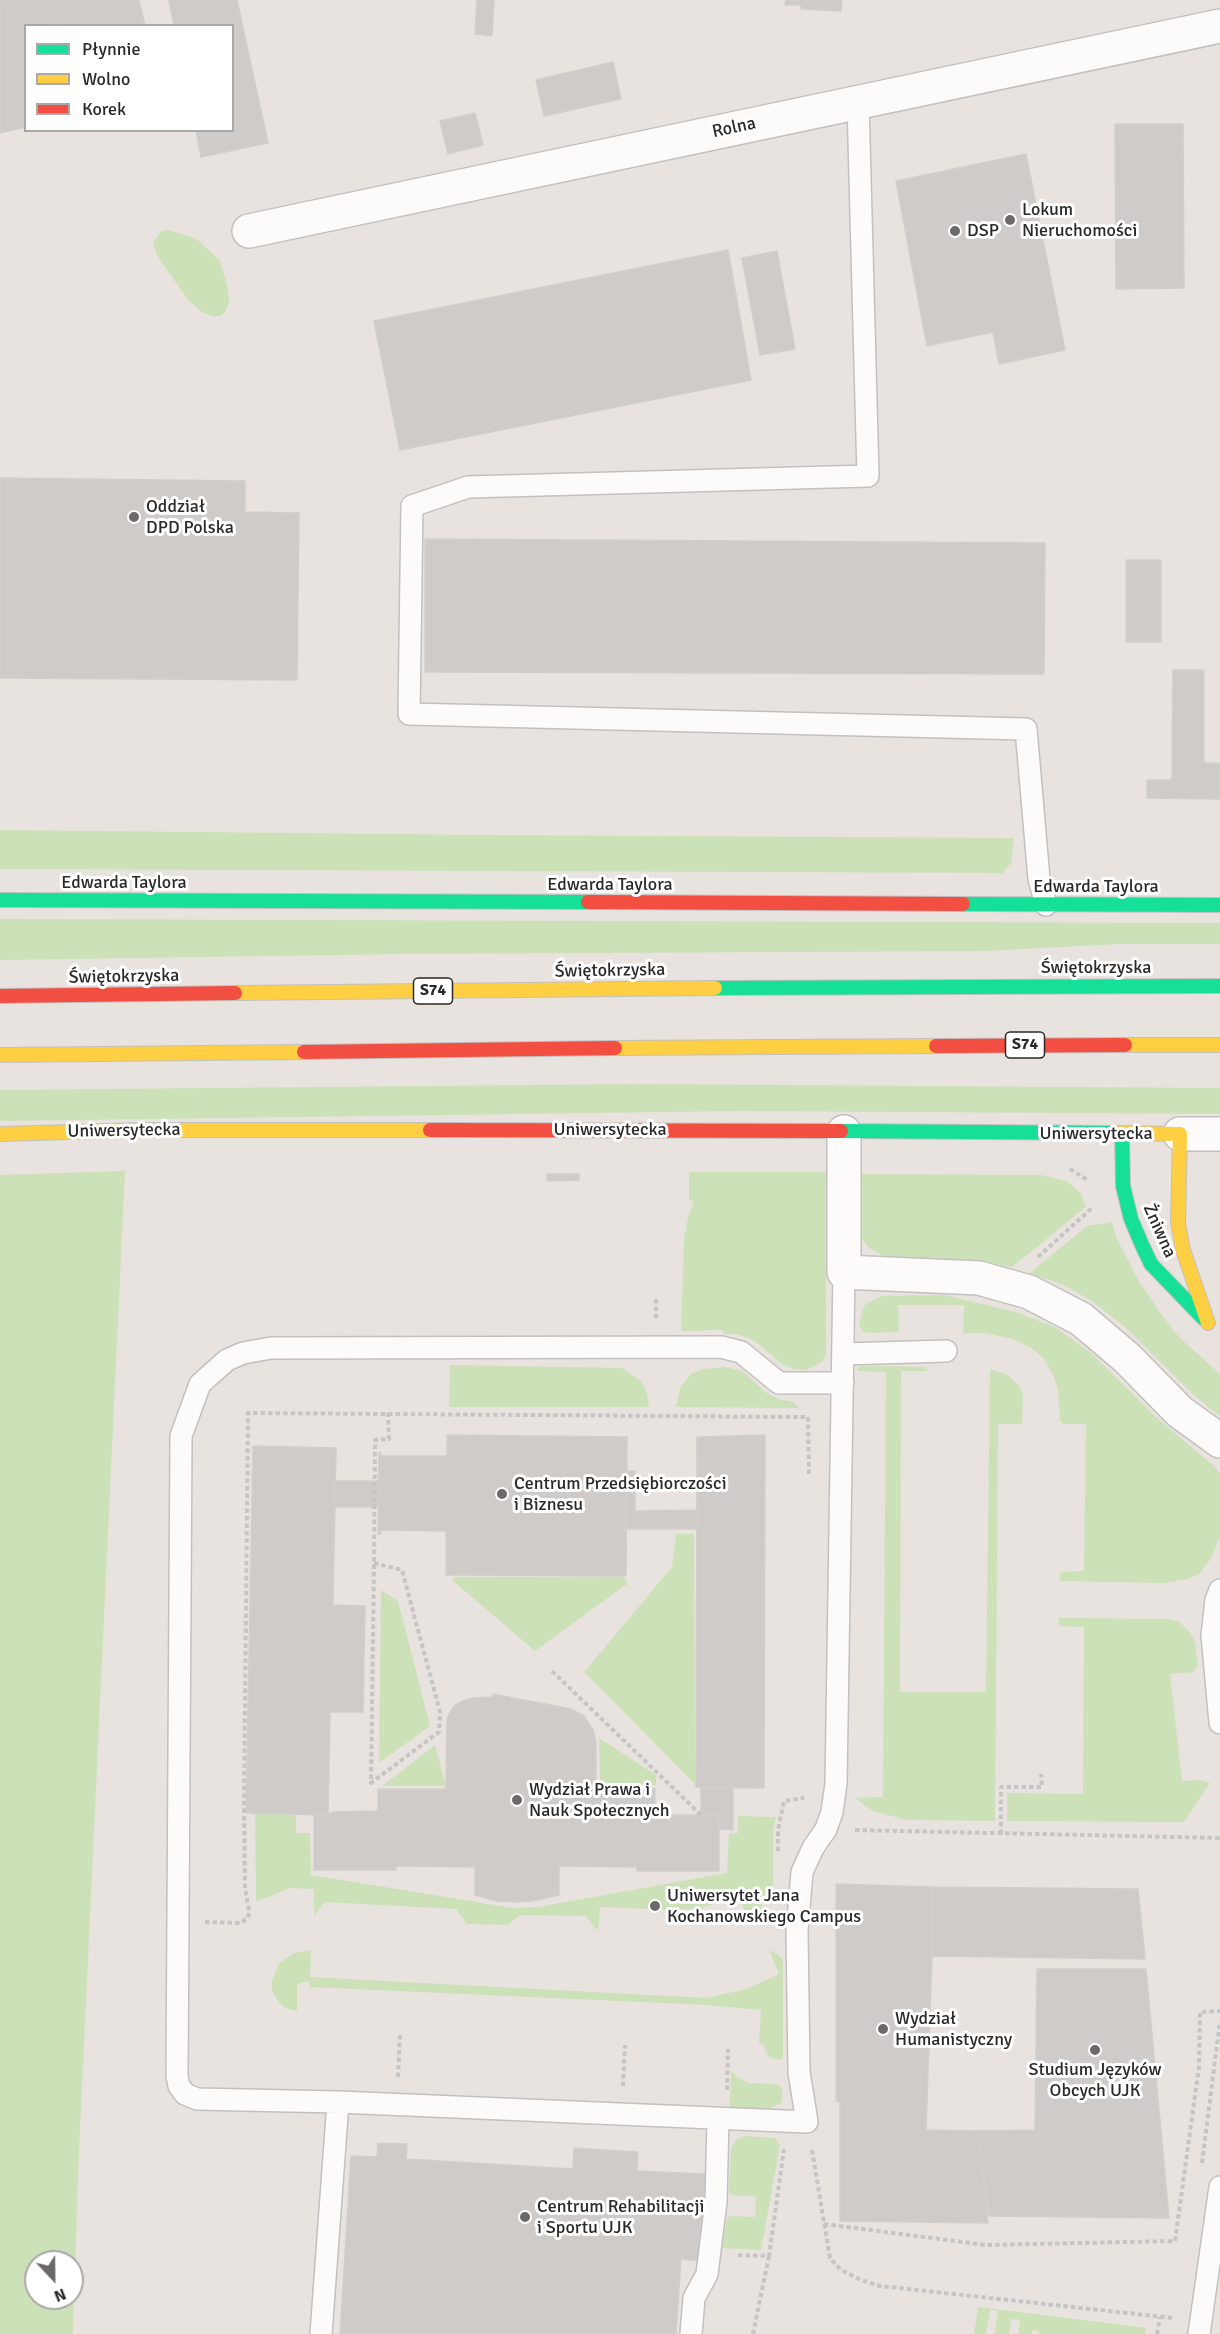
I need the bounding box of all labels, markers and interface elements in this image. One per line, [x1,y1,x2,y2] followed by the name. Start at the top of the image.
[24,24,234,132] legend
[82,38,140,60] text: Płynnie
[82,68,130,90] text: Wolno
[82,98,126,120] text: Korek
[710,113,758,143] street label: Rolna
[1022,199,1137,242] place label: Lokum Nieruchomości
[1003,213,1017,227] marker: Lokum Nieruchomości
[967,220,999,242] place label: DSP
[948,224,962,238] marker: DSP
[146,496,234,538] place label: Oddział DPD Polska
[127,510,141,524] marker: Oddział DPD Polska
[61,872,187,894] street label: Edwarda Taylora
[547,874,673,896] street label: Edwarda Taylora
[1033,876,1159,898] street label: Edwarda Taylora
[1041,957,1151,979] street label: Świętokrzyska
[555,959,665,983] street label: Świętokrzyska
[69,965,179,989] street label: Świętokrzyska
[414,978,452,1004] road number: S74
[1006,1032,1044,1058] road number: S74
[67,1119,181,1143] street label: Uniwersytecka
[553,1119,667,1141] street label: Uniwersytecka
[1039,1123,1153,1145] street label: Uniwersytecka
[1138,1201,1180,1261] street label: Żniwna
[514,1473,727,1516] place label: Centrum Przedsiębiorczości i Biznesu
[495,1487,509,1501] marker: Centrum Przedsiębiorczości i Biznesu
[529,1779,670,1822] place label: Wydział Prawa i Nauk Społecznych
[510,1793,524,1807] marker: Wydział Prawa i Nauk Społecznych
[667,1885,861,1928] place label: Uniwersytet Jana Kochanowskiego Campus
[648,1899,662,1913] marker: Uniwersytet Jana Kochanowskiego Campus
[895,2008,1012,2050] place label: Wydział Humanistyczny
[876,2022,890,2036] marker: Wydział Humanistyczny
[1088,2043,1102,2057] marker: Studium Języków Obcych UJK
[1028,2059,1162,2102] place label: Studium Języków Obcych UJK
[537,2196,704,2238] place label: Centrum Rehabilitacji i Sportu UJK
[518,2210,532,2224] marker: Centrum Rehabilitacji i Sportu UJK
[24,2250,84,2310] north arrow
[51,2283,69,2306] text: N

